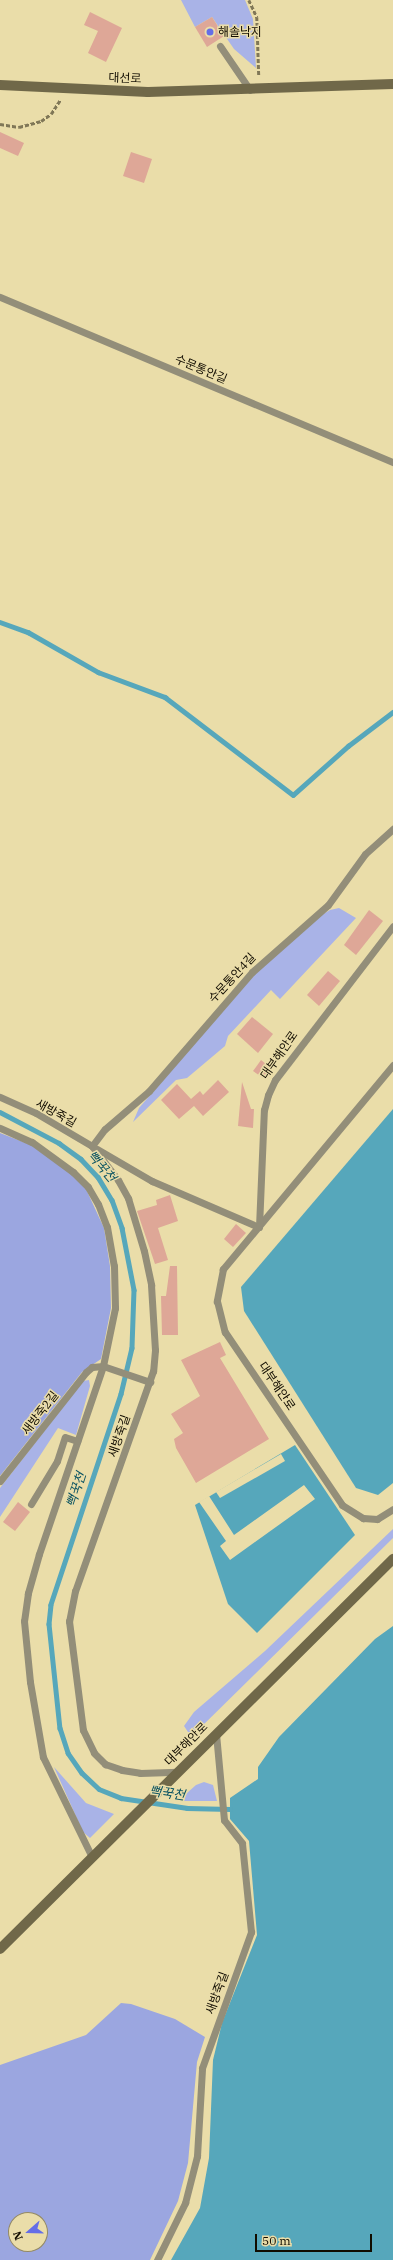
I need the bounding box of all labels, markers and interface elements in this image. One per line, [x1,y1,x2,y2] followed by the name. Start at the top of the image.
[218,25,262,39] place label: 해솔낙지
[205,27,215,37] marker: 해솔낙지
[108,70,142,86] street label: 대선로
[173,352,229,386] street label: 수문통안길
[205,950,259,1006] street label: 수문통안4길
[257,1028,301,1082] street label: 대부해안로
[33,1096,79,1130] street label: 새방죽길
[83,1148,119,1186] water label: 뻑꾹천
[256,1359,298,1413] street label: 대부해안로
[19,1388,61,1438] street label: 새방죽2길
[105,1413,133,1459] street label: 새방죽길
[64,1471,90,1509] water label: 뻑꾹천
[161,1719,211,1769] street label: 대부해안로
[148,1784,186,1804] water label: 뻑꾹천
[203,1970,231,2016] street label: 새방죽길
[8,2212,48,2252] north arrow
[257,2226,374,2252] scale bar
[10,2229,26,2242] text: N
[262,2233,291,2248] text: 50 m

